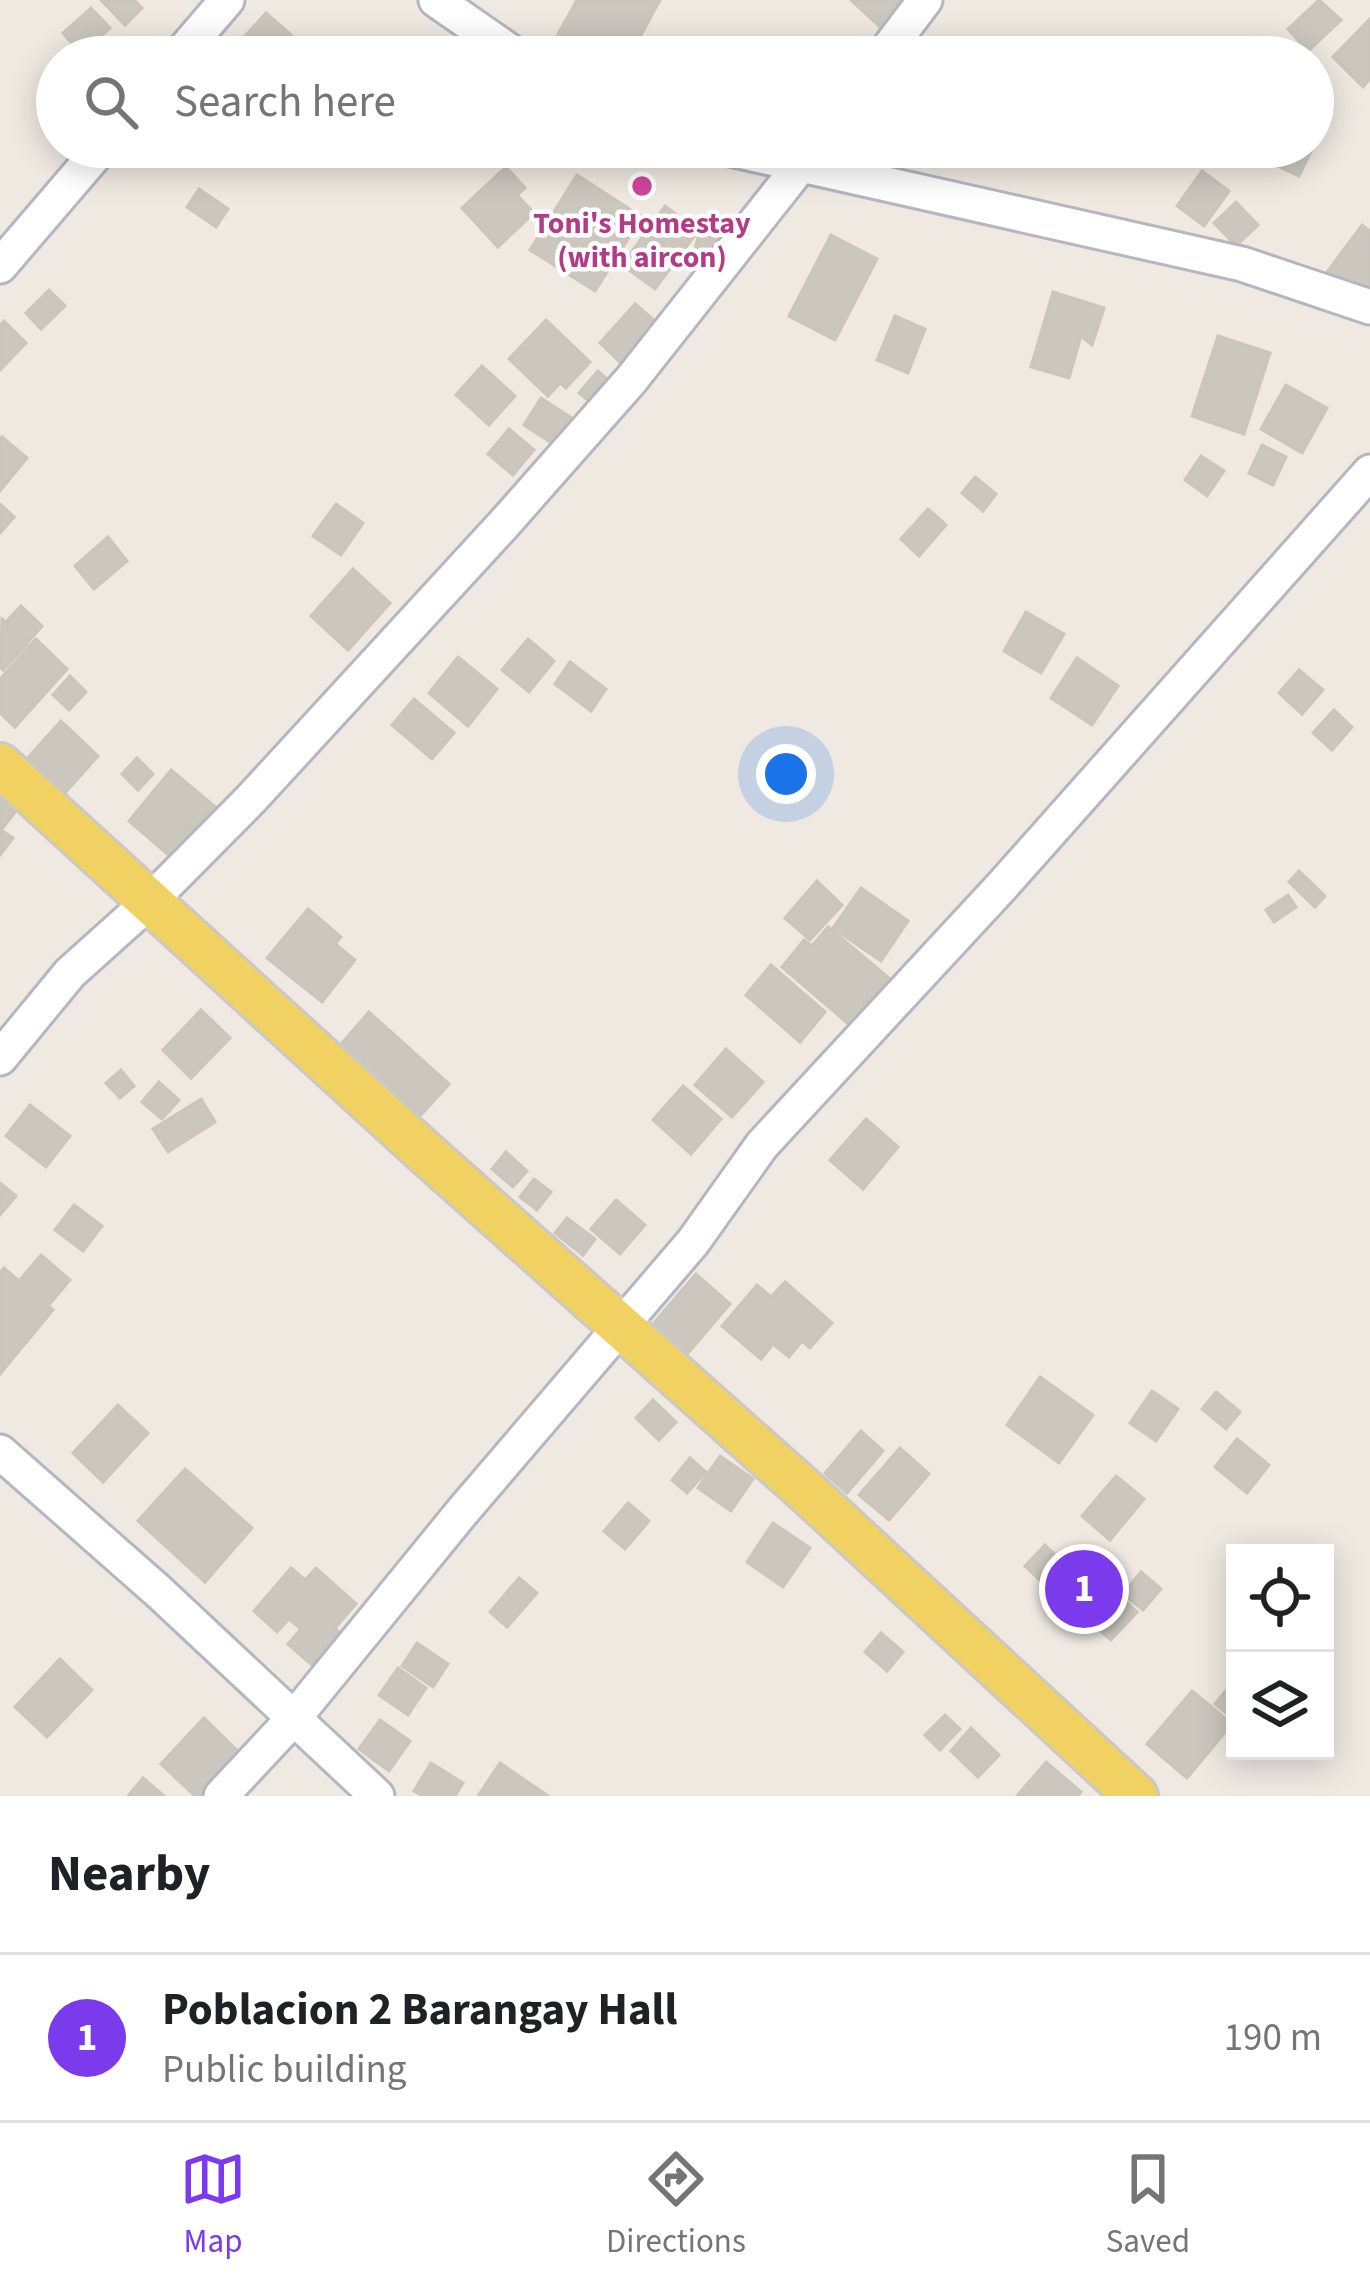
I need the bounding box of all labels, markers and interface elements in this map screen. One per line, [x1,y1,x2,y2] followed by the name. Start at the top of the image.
[36,36,1334,168] search box
[78,69,144,135] icon: search
[174,70,396,134] text: Search here
[629,173,655,199] marker: Toni's Homestay (with aircon)
[533,202,751,279] place label: Toni's Homestay (with aircon)
[756,744,816,804] your location
[1045,1544,1123,1634] pin: 1
[1226,1544,1334,1760] map controls
[1226,1544,1334,1652] button: locate
[1226,1652,1334,1760] button: layers
[48,1838,210,1910] text: Nearby
[162,1978,677,2042] text: Poblacion 2 Barangay Hall
[77,2010,97,2066] text: 1
[1224,2010,1322,2066] text: 190 m
[162,2042,407,2098] text: Public building
[180,2146,246,2265] tab: Map
[606,2146,746,2265] tab: Directions
[1106,2146,1190,2265] tab: Saved

